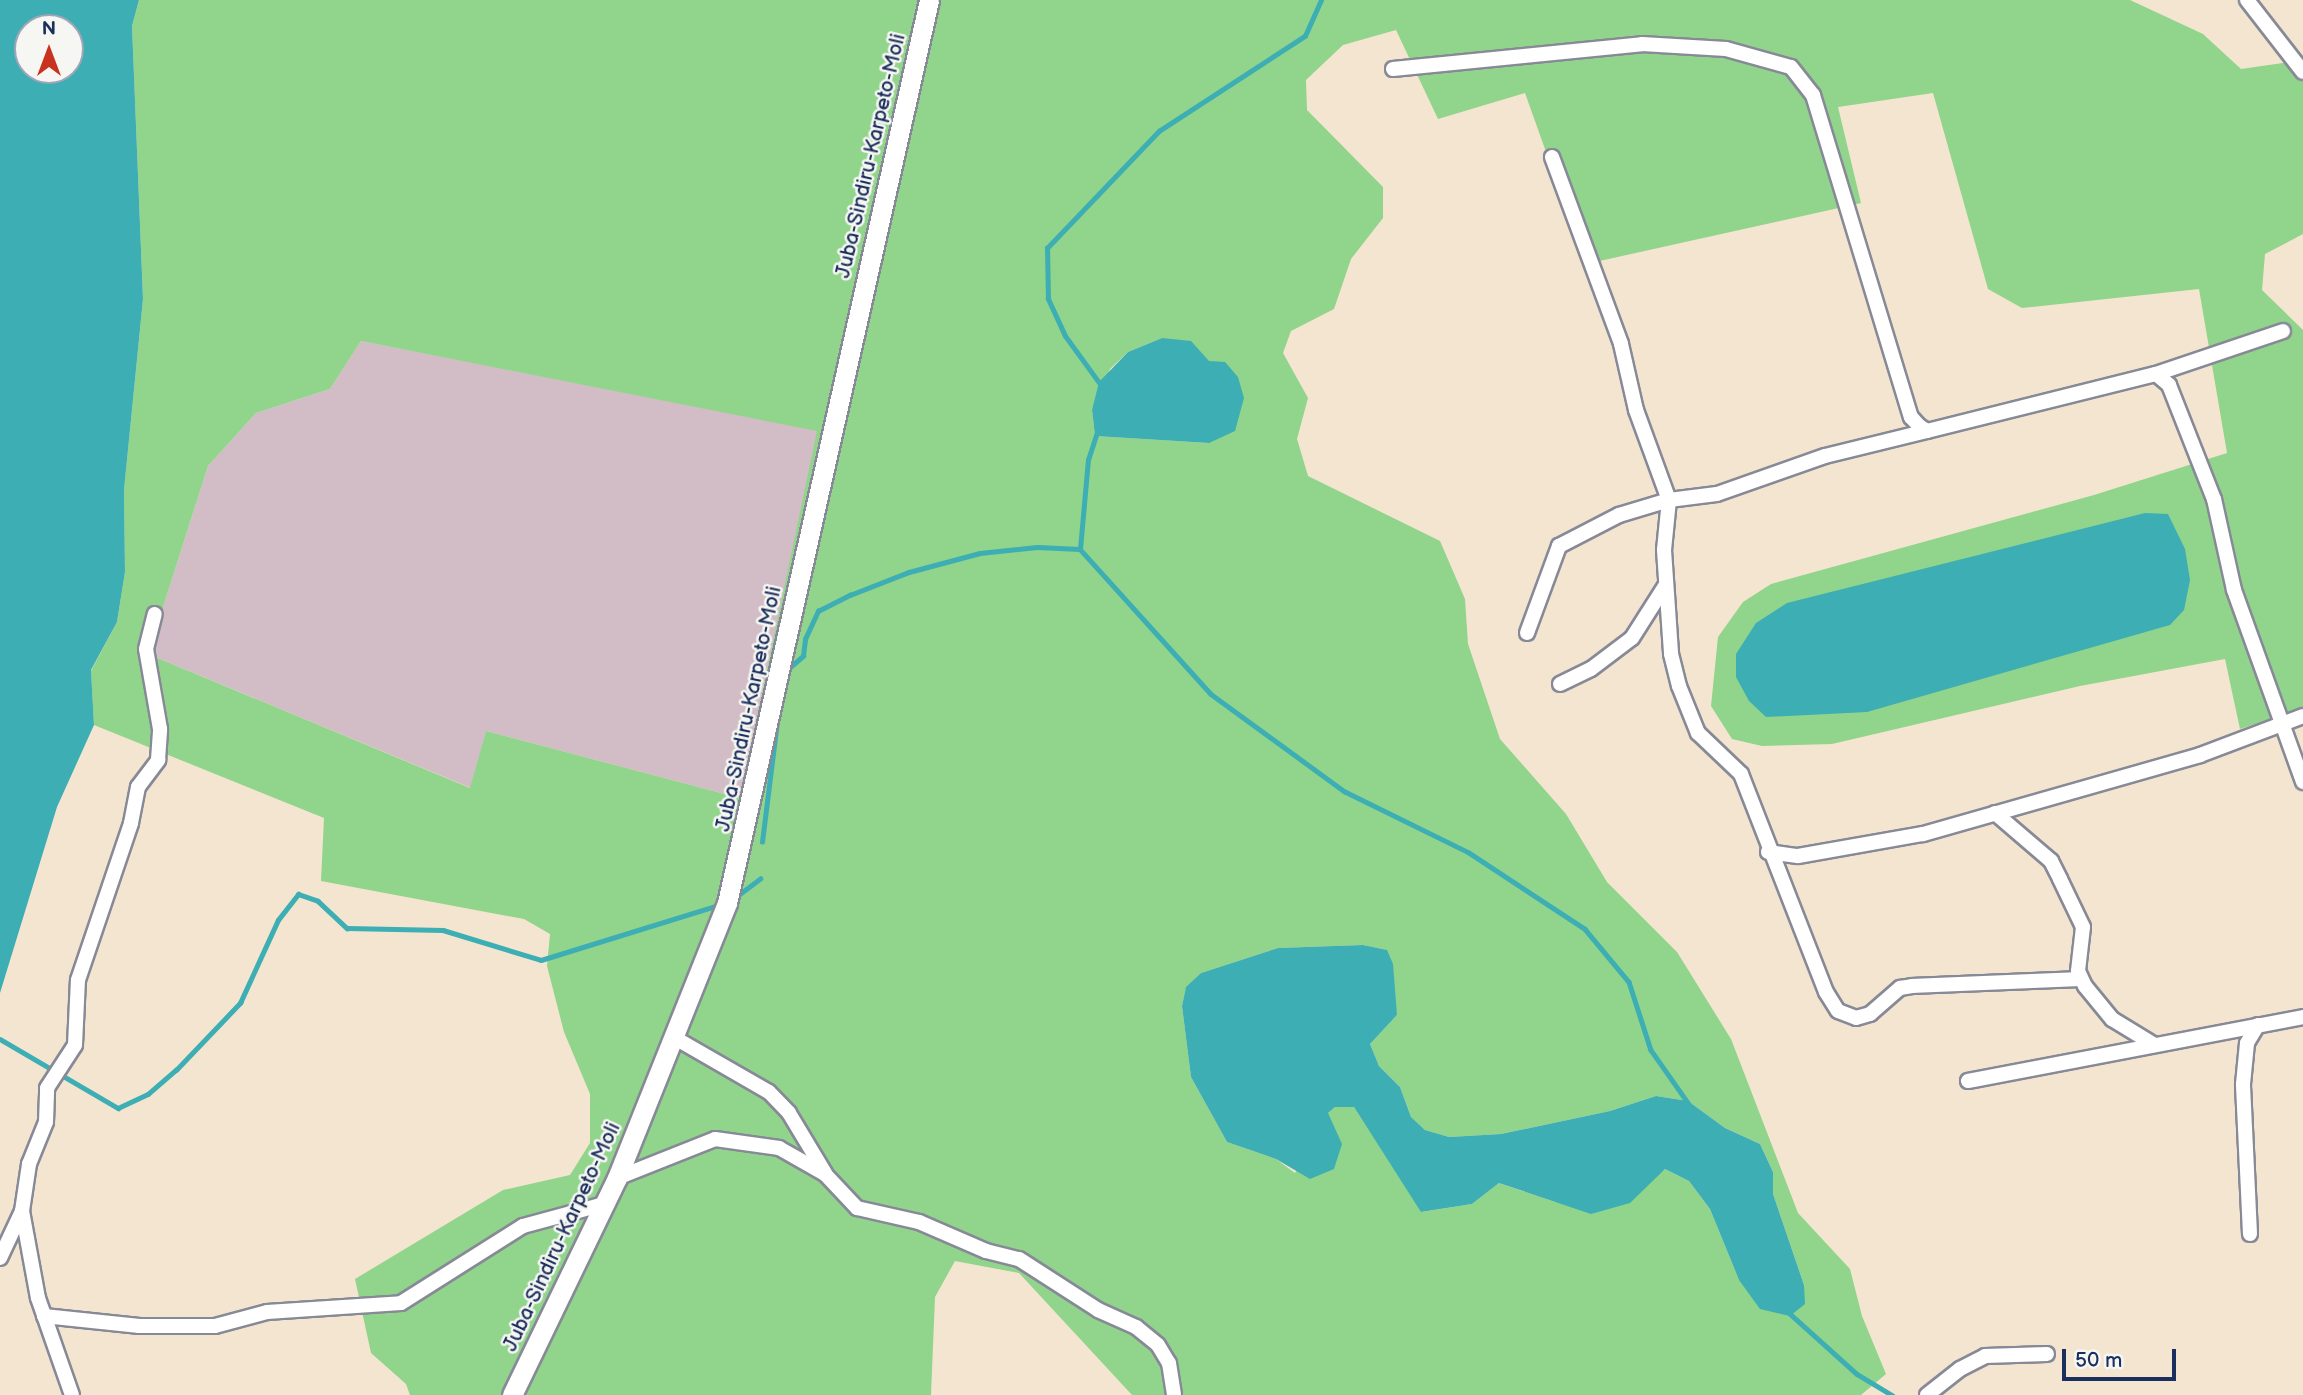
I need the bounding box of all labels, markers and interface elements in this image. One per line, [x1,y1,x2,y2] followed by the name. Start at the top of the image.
[14,14,84,84] north arrow
[42,18,56,41] text: N
[831,31,911,281] street label: Juba-Sindiru-Karpeto-Moli
[711,584,787,834] street label: Juba-Sindiru-Karpeto-Moli
[498,1118,626,1356] street label: Juba-Sindiru-Karpeto-Moli
[2065,1336,2179,1380] scale bar
[2075,1348,2122,1373] text: 50 m

